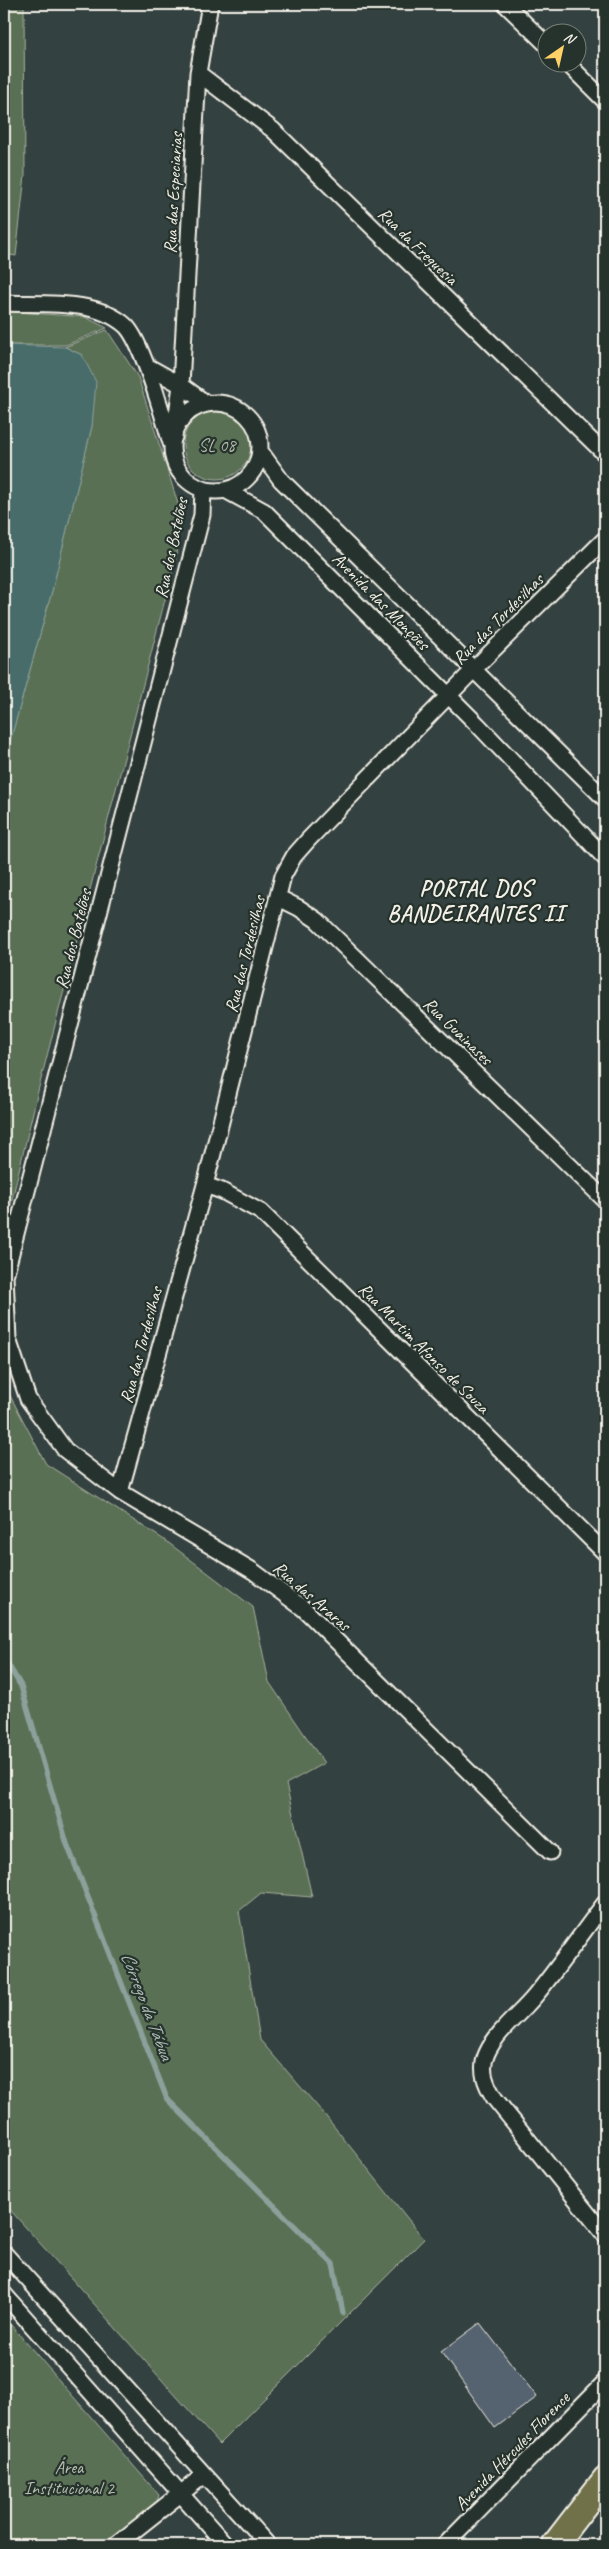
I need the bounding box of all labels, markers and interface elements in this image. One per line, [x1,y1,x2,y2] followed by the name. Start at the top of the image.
[536,22,586,72] north arrow
[561,28,579,48] text: N
[159,130,187,254] street label: Rua das Especiarias
[374,203,464,291] street label: Rua da Freguesia
[199,434,237,456] park label: SL 08
[150,494,193,600] street label: Rua dos Batelões
[328,548,436,656] street label: Avenida das Monções
[448,568,549,669] street label: Rua das Tordesilhas
[387,875,569,928] district label: PORTAL DOS BANDEIRANTES II
[50,885,96,991] street label: Rua dos Batelões
[220,892,271,1015] street label: Rua das Tordesilhas
[419,993,499,1071] street label: Rua Guainases
[354,1278,495,1419] street label: Rua Martim Afonso de Souza
[115,1283,168,1406] street label: Rua das Tordesilhas
[269,1556,357,1637] street label: Rua das Araras
[116,1949,179,2065] water label: Córrego da Tábua
[450,2386,575,2515] street label: Avenida Hércules Florence
[24,2456,116,2499] park label: Área Institucional 2

